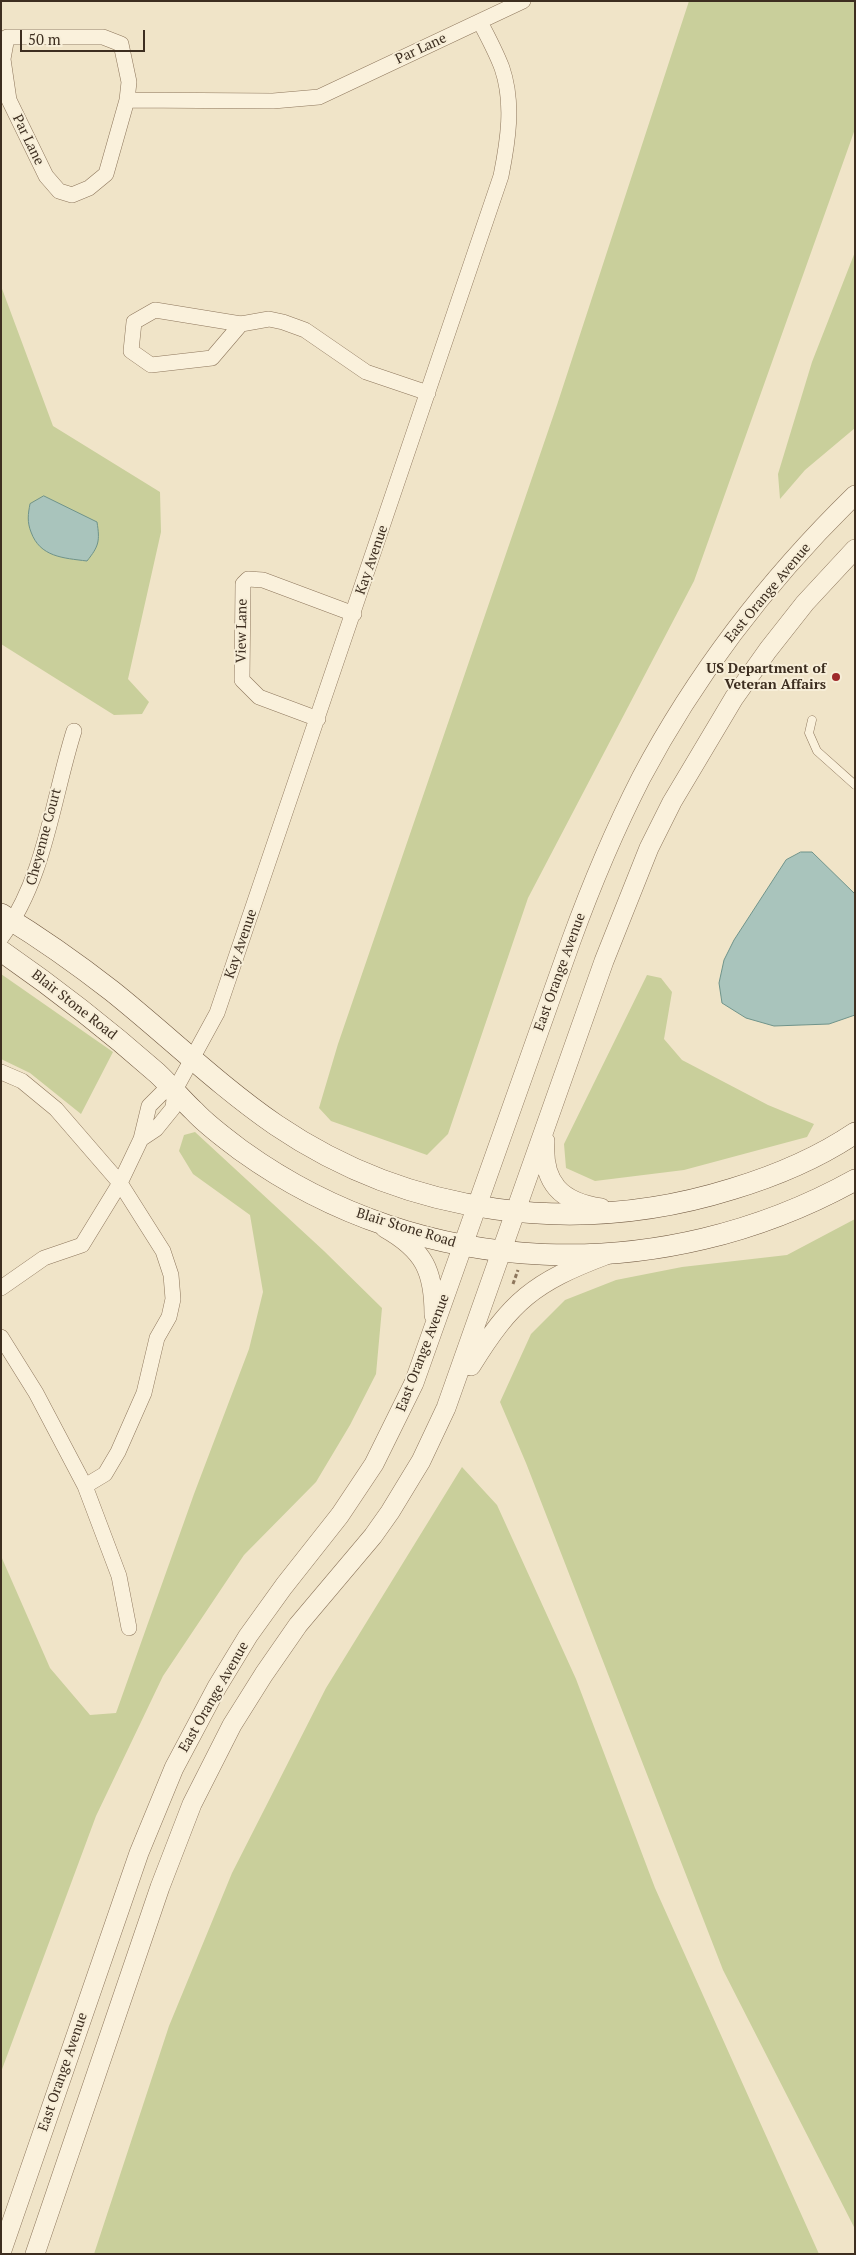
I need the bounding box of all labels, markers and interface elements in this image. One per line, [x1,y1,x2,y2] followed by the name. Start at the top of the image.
[22,20,148,52] scale bar
[28,29,61,49] text: 50 m
[393,30,449,68] street label: Par Lane
[9,112,47,168] street label: Par Lane
[352,523,392,597] street label: Kay Avenue
[722,540,814,646] street label: East Orange Avenue
[233,599,251,663] street label: View Lane
[706,661,826,694] place label: US Department of Veteran Affairs
[830,671,842,683] marker: US Department of Veteran Affairs
[23,787,65,887] street label: Cheyenne Court
[221,907,261,981] street label: Kay Avenue
[531,911,589,1033] street label: East Orange Avenue
[28,967,120,1043] street label: Blair Stone Road
[354,1205,458,1251] street label: Blair Stone Road
[393,1292,453,1414] street label: East Orange Avenue
[176,1639,252,1755] street label: East Orange Avenue
[35,2010,91,2134] street label: East Orange Avenue

